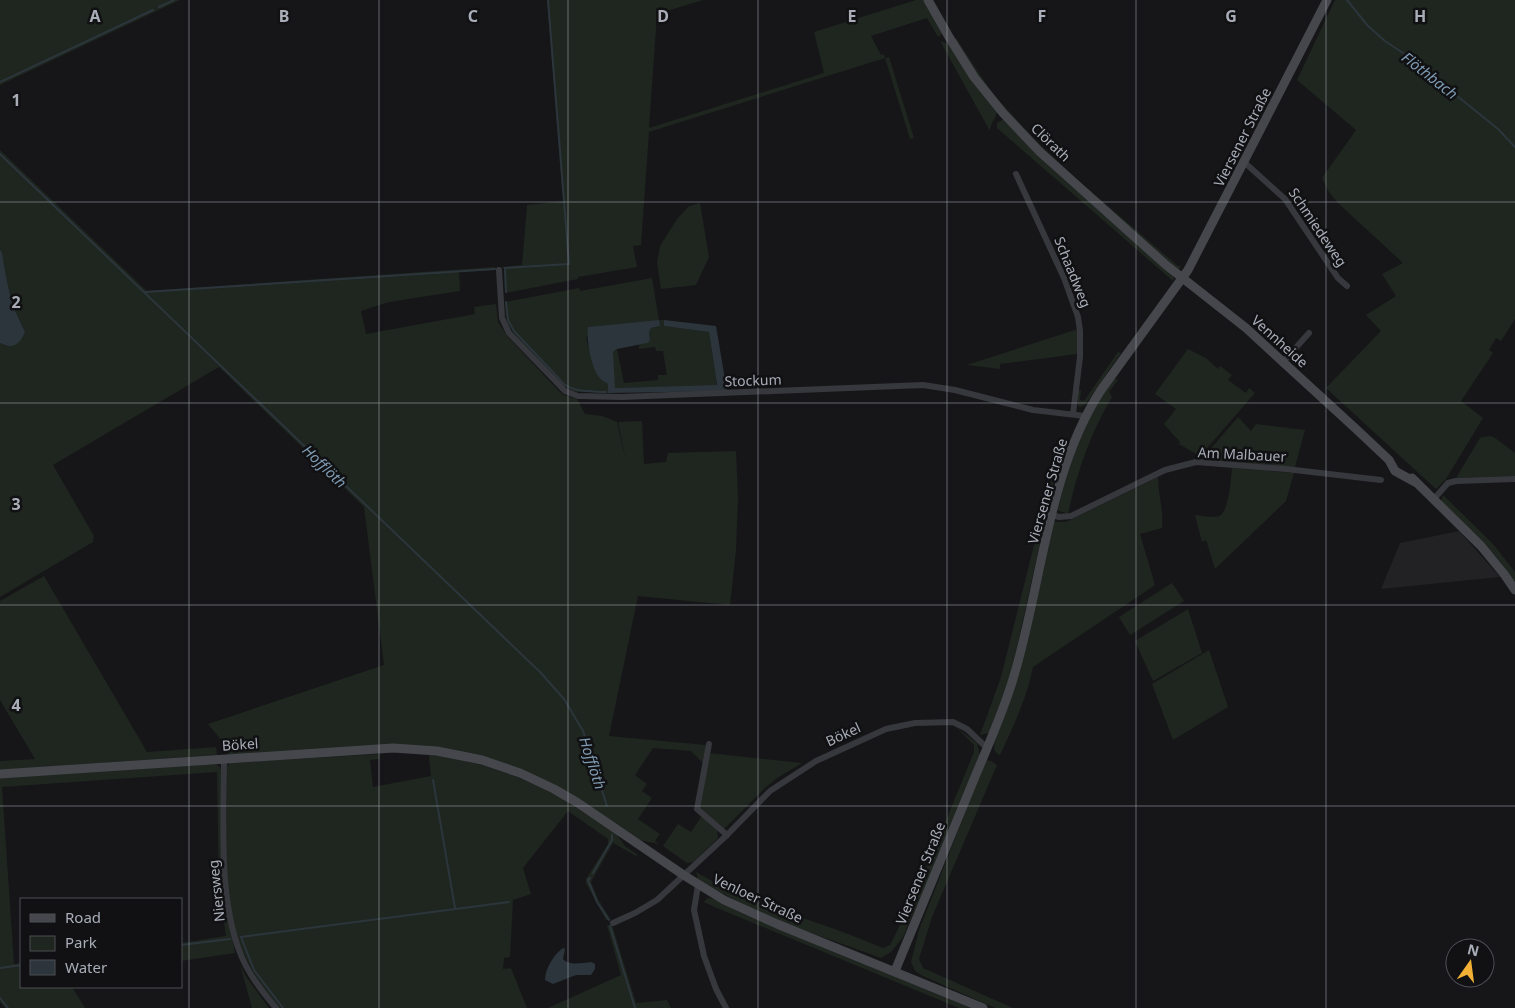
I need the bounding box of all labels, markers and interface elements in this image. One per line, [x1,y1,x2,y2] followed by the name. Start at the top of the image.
[89,5,101,27] text: A
[279,5,289,27] text: B
[468,5,478,27] text: C
[657,5,669,27] text: D
[848,5,857,27] text: E
[1038,5,1046,27] text: F
[1225,5,1237,27] text: G
[1414,5,1426,27] text: H
[1398,47,1462,103] water label: Flöthbach
[1209,84,1275,190] street label: Viersener Straße
[11,89,21,111] text: 1
[1027,118,1075,166] street label: Clörath
[1285,184,1351,270] street label: Schmiedeweg
[1050,234,1096,310] street label: Schaadweg
[11,291,21,313] text: 2
[1248,311,1312,372] street label: Vennheide
[724,370,782,390] street label: Stockum
[1023,436,1071,546] street label: Viersener Straße
[299,440,351,492] water label: Hofflöth
[1197,442,1287,466] street label: Am Malbauer
[11,493,21,515] text: 3
[11,694,21,716] text: 4
[822,718,864,750] street label: Bökel
[221,733,259,755] street label: Bökel
[575,734,611,792] water label: Hofflöth
[891,819,949,927] street label: Viersener Straße
[203,859,229,923] street label: Niersweg
[710,869,806,927] street label: Venloer Straße
[20,898,182,988] legend
[65,907,101,927] text: Road
[65,932,97,952] text: Park
[1445,938,1495,988] north arrow
[1465,939,1481,960] text: N
[65,957,107,977] text: Water

